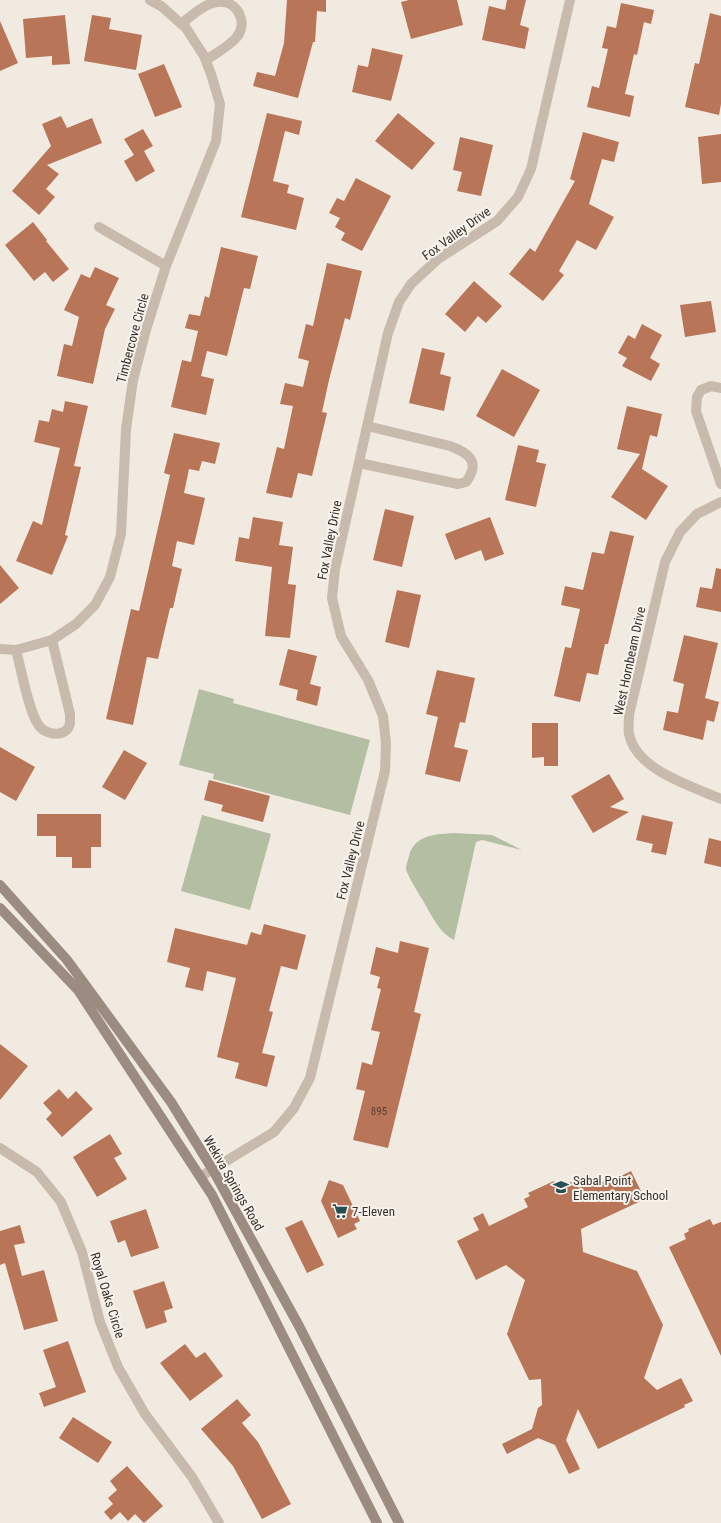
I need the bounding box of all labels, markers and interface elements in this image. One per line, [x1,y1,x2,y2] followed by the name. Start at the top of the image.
[419,204,493,263] street label: Fox Valley Drive
[113,292,152,385] street label: Timbercove Circle
[314,499,345,581] street label: Fox Valley Drive
[611,605,648,717] street label: West Hornbeam Drive
[333,819,368,901] street label: Fox Valley Drive
[371,1105,387,1118] house number: 895
[200,1133,267,1233] street label: Wekiva Springs Road
[573,1173,668,1203] place label: Sabal Point Elementary School
[552,1178,570,1196] school or university icon: Sabal Point Elementary School
[331,1202,349,1220] supermarket icon: 7-Eleven
[352,1204,395,1219] place label: 7-Eleven
[87,1250,128,1340] street label: Royal Oaks Circle

